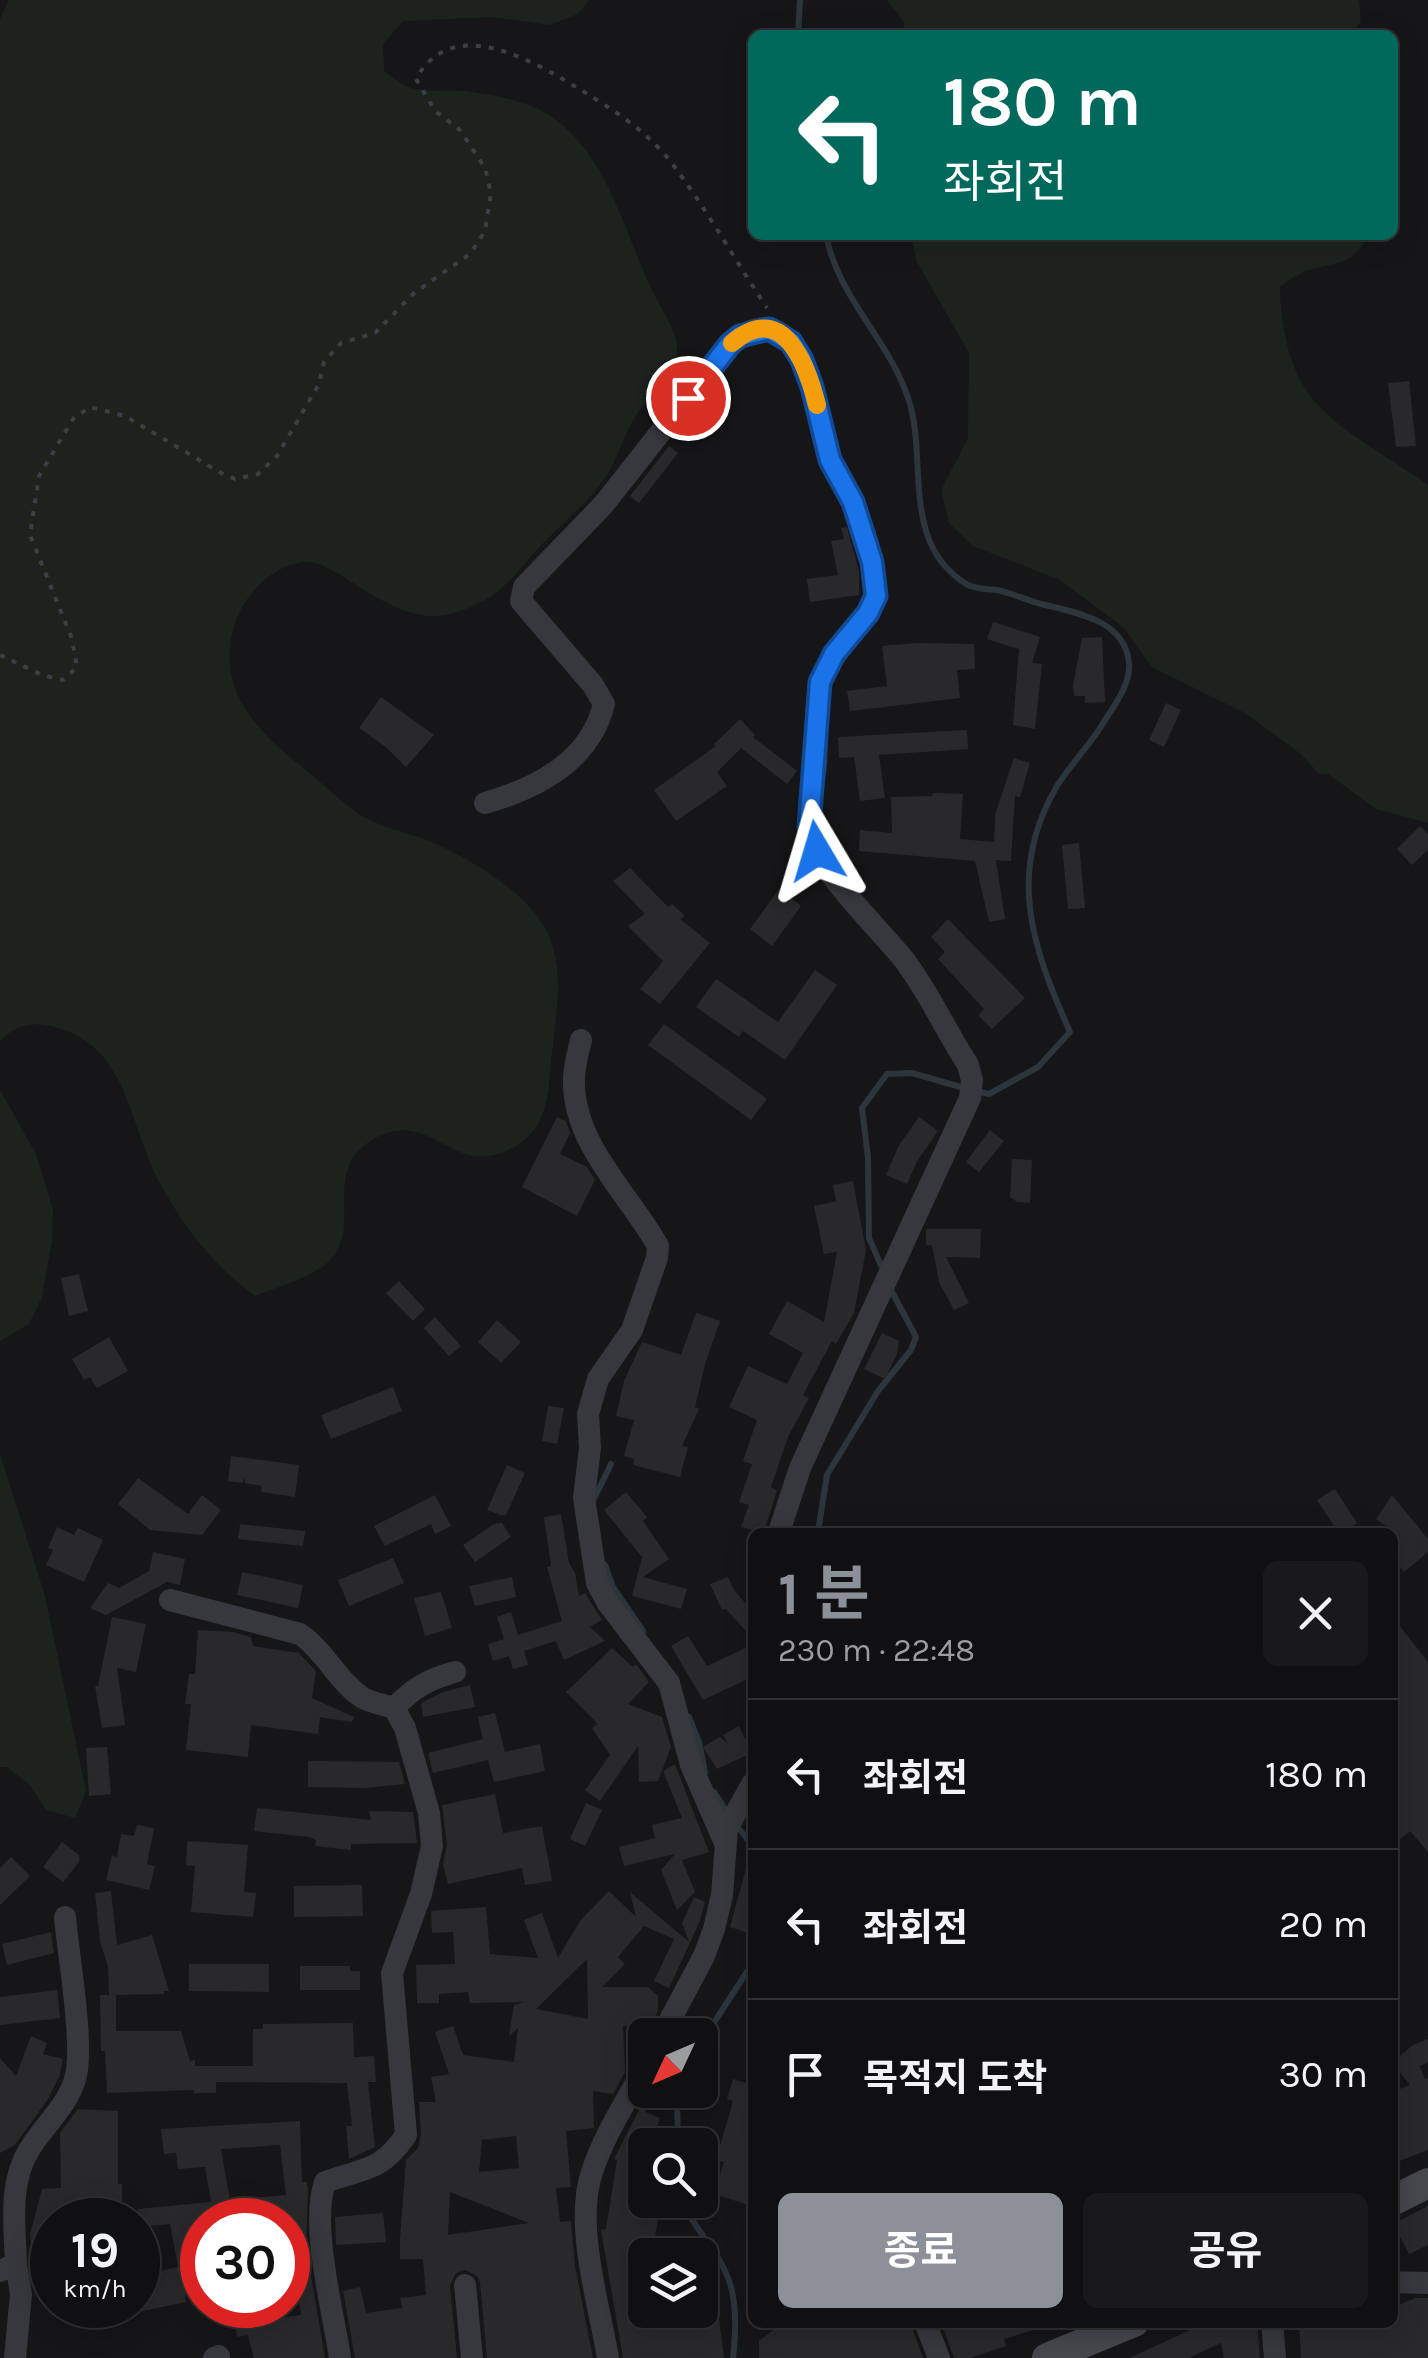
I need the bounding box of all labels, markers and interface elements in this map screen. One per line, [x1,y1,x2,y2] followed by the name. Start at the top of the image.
[943,61,1142,143] text: 180 m
[778,70,908,200] icon: left
[943,156,1067,208] text: 좌회전
[646,356,731,441] pin
[661,371,716,426] icon: arrive
[765,799,869,903] position arrow
[778,1559,870,1629] text: 1 분
[1263,1561,1368,1666] button: close
[778,1632,975,1669] text: 230 m · 22:48
[778,1747,833,1802] icon: left
[1265,1752,1368,1797] text: 180 m
[863,1756,968,1801] text: 좌회전
[778,1897,833,1952] icon: left
[1279,1902,1368,1947] text: 20 m
[863,1906,968,1951] text: 좌회전
[628,2018,718,2108] north arrow
[628,2018,718,2328] map controls
[778,2047,833,2102] icon: arrive
[1278,2052,1368,2097] text: 30 m
[863,2056,1047,2101] text: 목적지 도착
[628,2128,718,2218] button: search
[778,2193,1063,2308] button: 종료
[1083,2193,1368,2308] button: 공유
[180,2198,310,2328] speed limit sign: 30
[71,2221,119,2280] text: 19
[628,2238,718,2328] button: layers
[63,2274,127,2303] text: km/h

